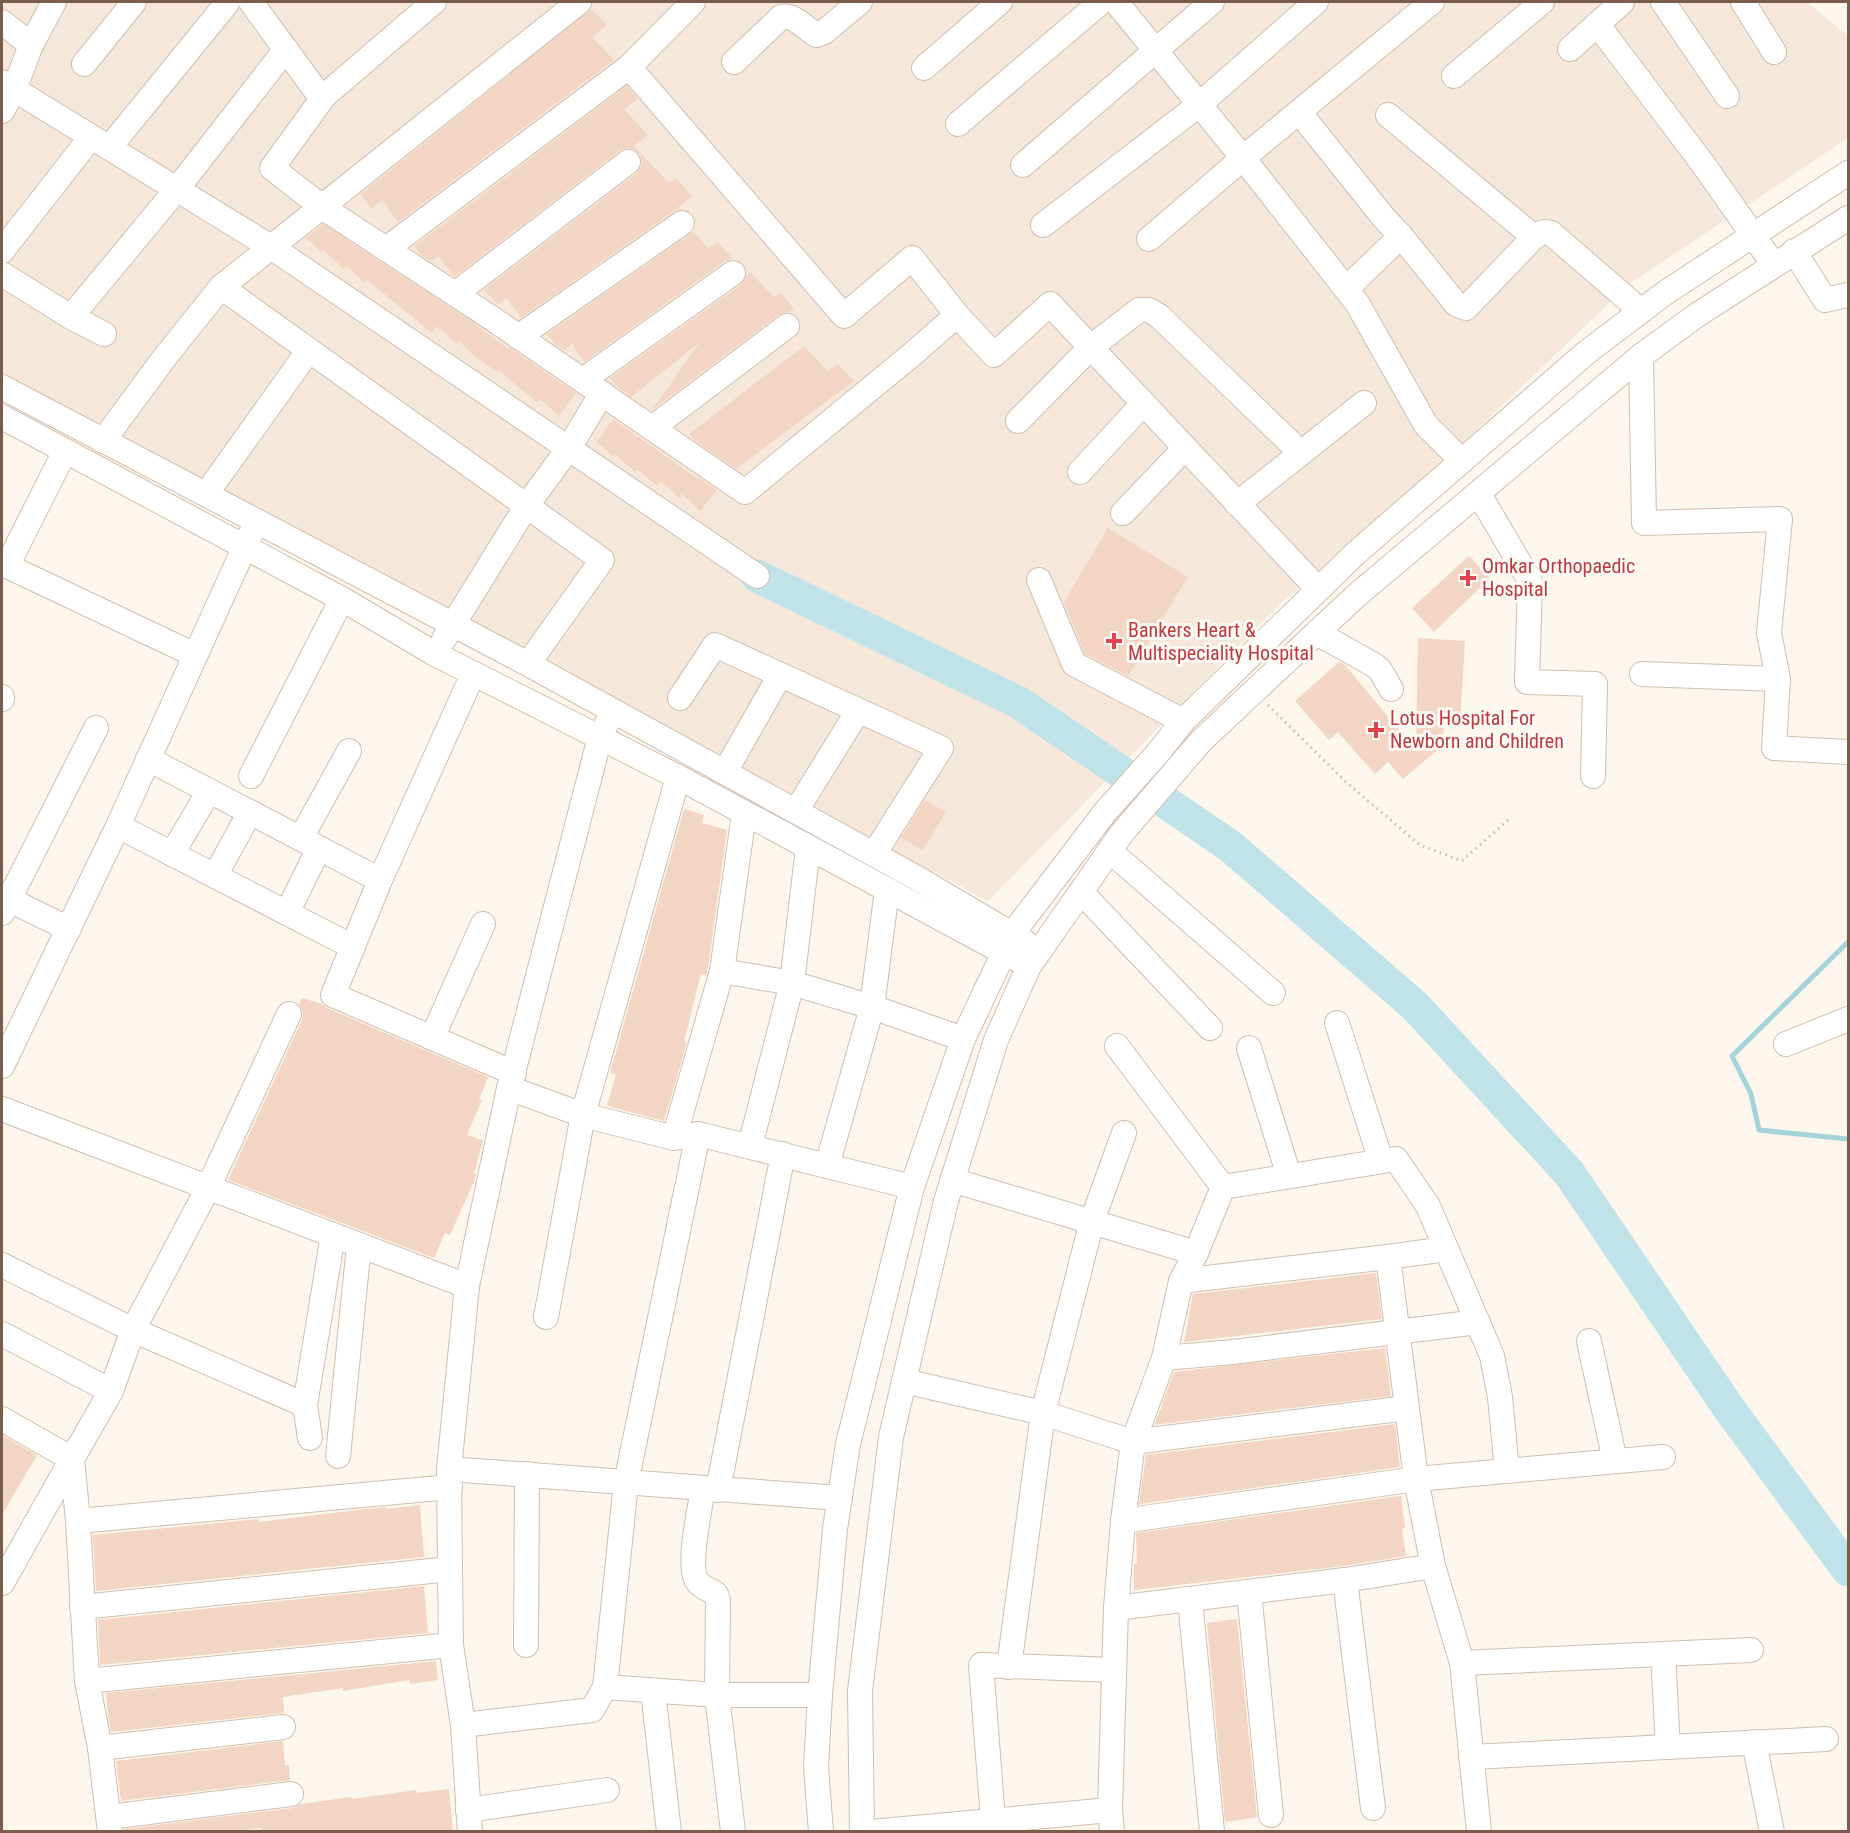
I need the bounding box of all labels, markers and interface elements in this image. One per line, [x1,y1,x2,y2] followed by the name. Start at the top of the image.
[1482,554,1635,601] place label: Omkar Orthopaedic Hospital
[1459,569,1477,587] marker: Omkar Orthopaedic Hospital
[1128,618,1314,665] place label: Bankers Heart & Multispeciality Hospital
[1105,632,1123,650] marker: Bankers Heart & Multispeciality Hospital
[1390,706,1564,753] place label: Lotus Hospital For Newborn and Children
[1367,721,1385,739] marker: Lotus Hospital For Newborn and Children

